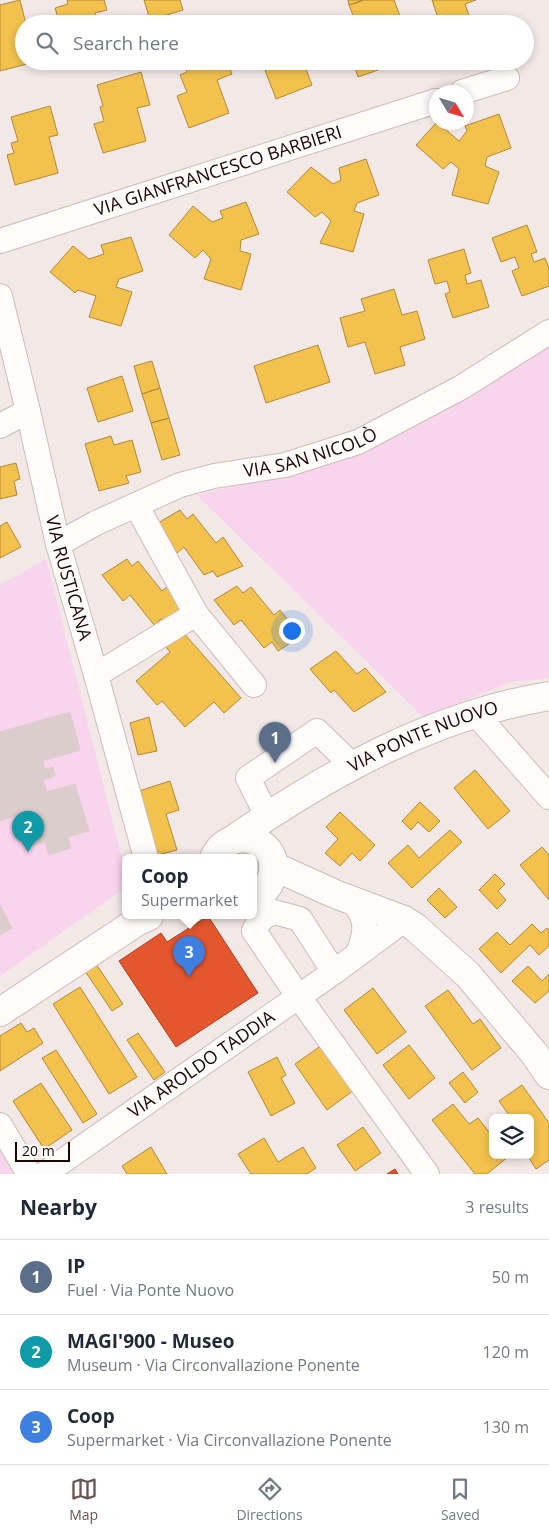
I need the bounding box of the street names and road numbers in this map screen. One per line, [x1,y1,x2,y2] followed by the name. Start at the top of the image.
[91,119,344,221] street label: VIA GIANFRANCESCO BARBIERI
[242,421,381,482] street label: VIA SAN NICOLÒ
[41,513,98,643] street label: VIA RUSTICANA
[343,695,501,777] street label: VIA PONTE NUOVO
[123,1004,279,1123] street label: VIA AROLDO TADDIA

